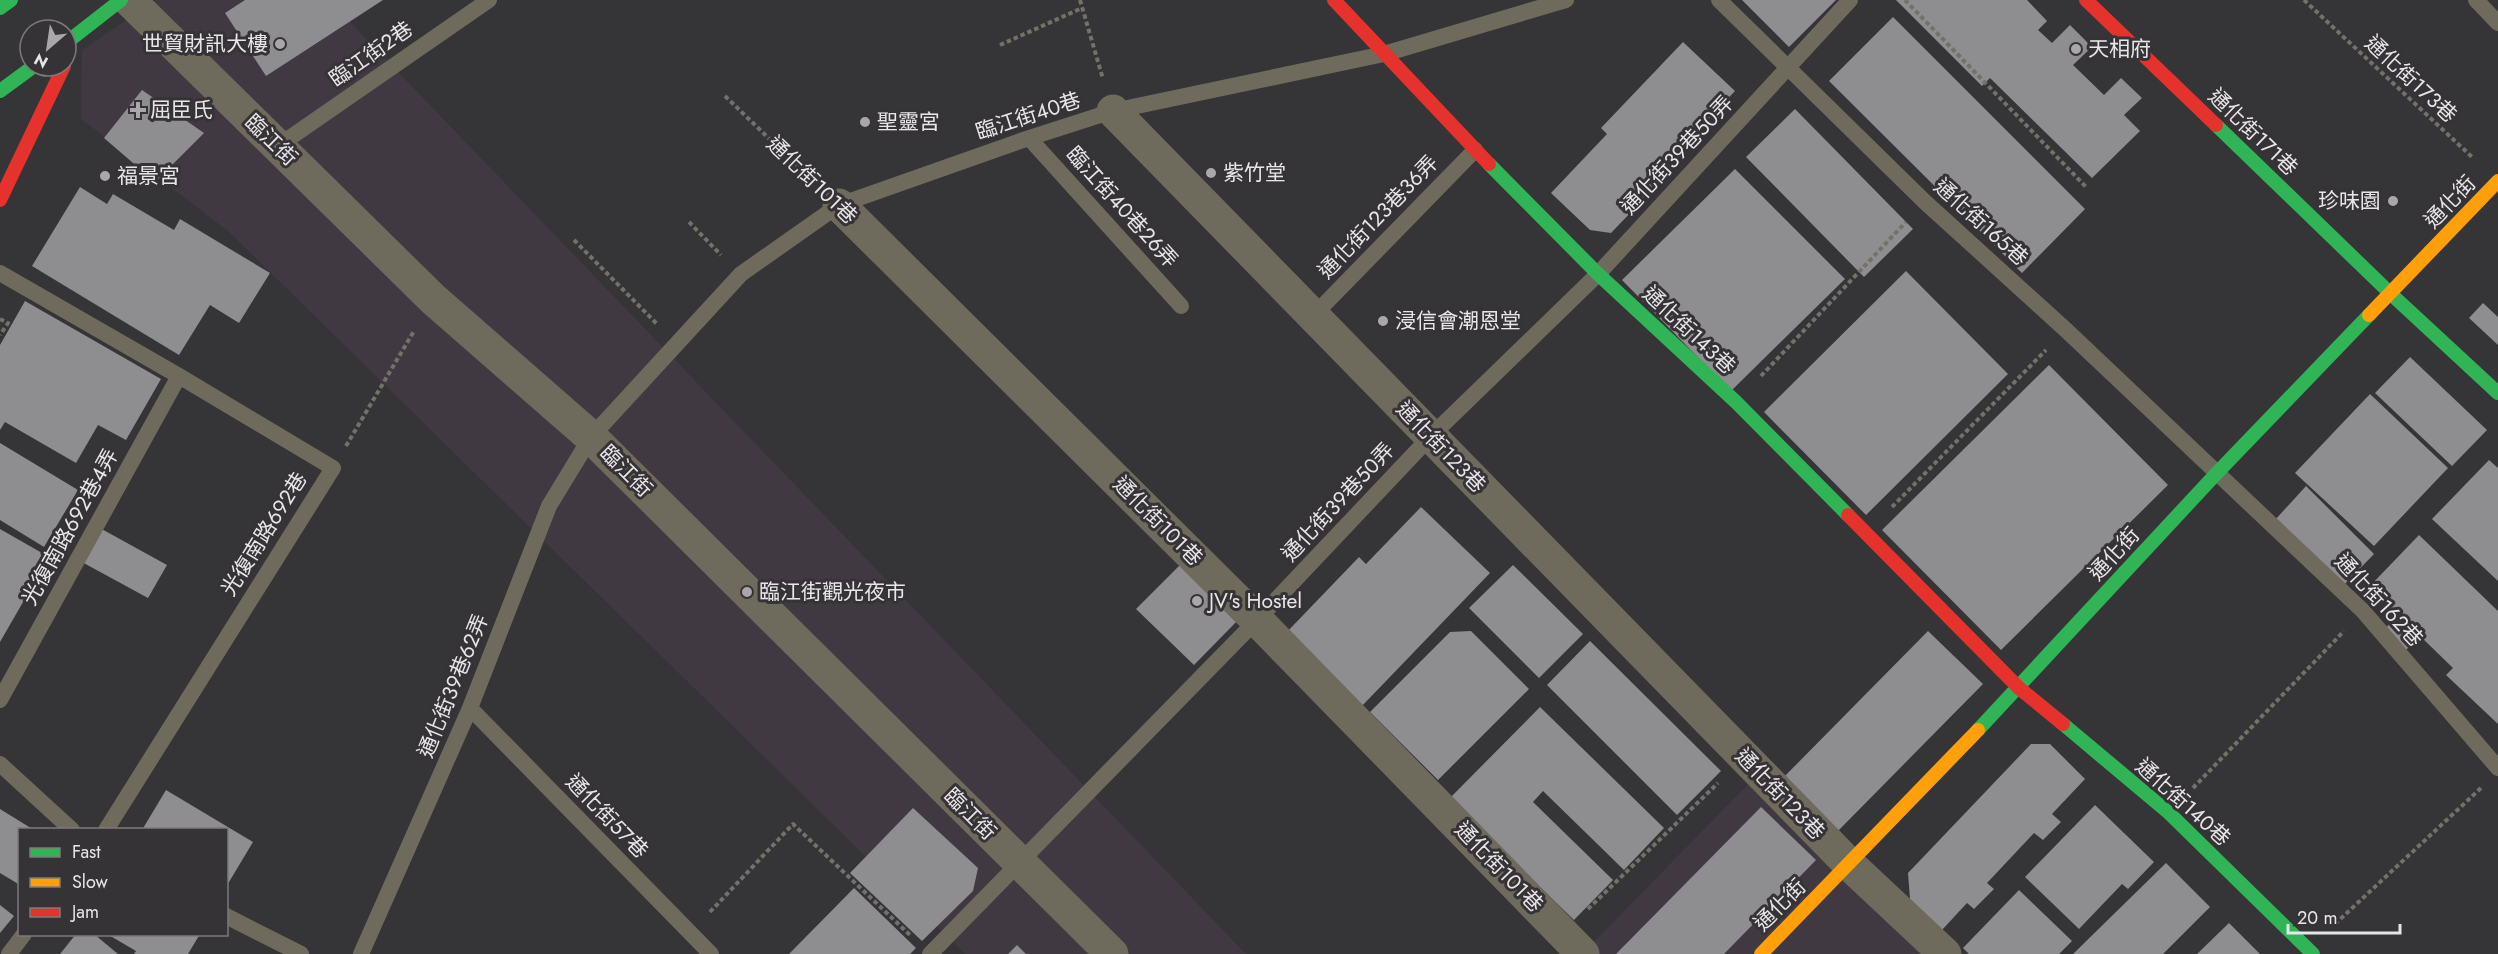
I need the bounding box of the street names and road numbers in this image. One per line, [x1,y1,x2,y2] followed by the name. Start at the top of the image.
[323,14,419,94] street label: 臨江街2巷
[2358,28,2464,130] street label: 通化街173巷
[2202,82,2304,182] street label: 通化街171巷
[972,85,1084,147] street label: 臨江街40巷
[1614,89,1740,221] street label: 通化街39巷50弄
[238,107,304,173] street label: 臨江街
[760,129,864,231] street label: 通化街101巷
[1059,140,1185,274] street label: 臨江街40巷26弄
[1311,149,1445,285] street label: 通化街123巷36弄
[2417,169,2483,235] street label: 通化街
[1927,172,2035,272] street label: 通化街165巷
[1636,279,1742,381] street label: 通化街143巷
[1390,395,1492,499] street label: 通化街123巷
[1275,436,1401,568] street label: 通化街39巷50弄
[593,438,659,504] street label: 臨江街
[15,443,125,611] street label: 光復南路692巷4弄
[214,466,314,602] street label: 光復南路692巷
[1107,470,1209,572] street label: 通化街101巷
[2082,521,2146,587] street label: 通化街
[2328,547,2430,653] street label: 通化街162巷
[411,610,495,762] street label: 通化街39巷62弄
[1729,742,1831,846] street label: 通化街123巷
[2129,751,2237,853] street label: 通化街140巷
[559,767,655,865] street label: 通化街57巷
[937,781,1003,847] street label: 臨江街
[1448,815,1550,919] street label: 通化街101巷
[1747,872,1813,938] street label: 通化街

